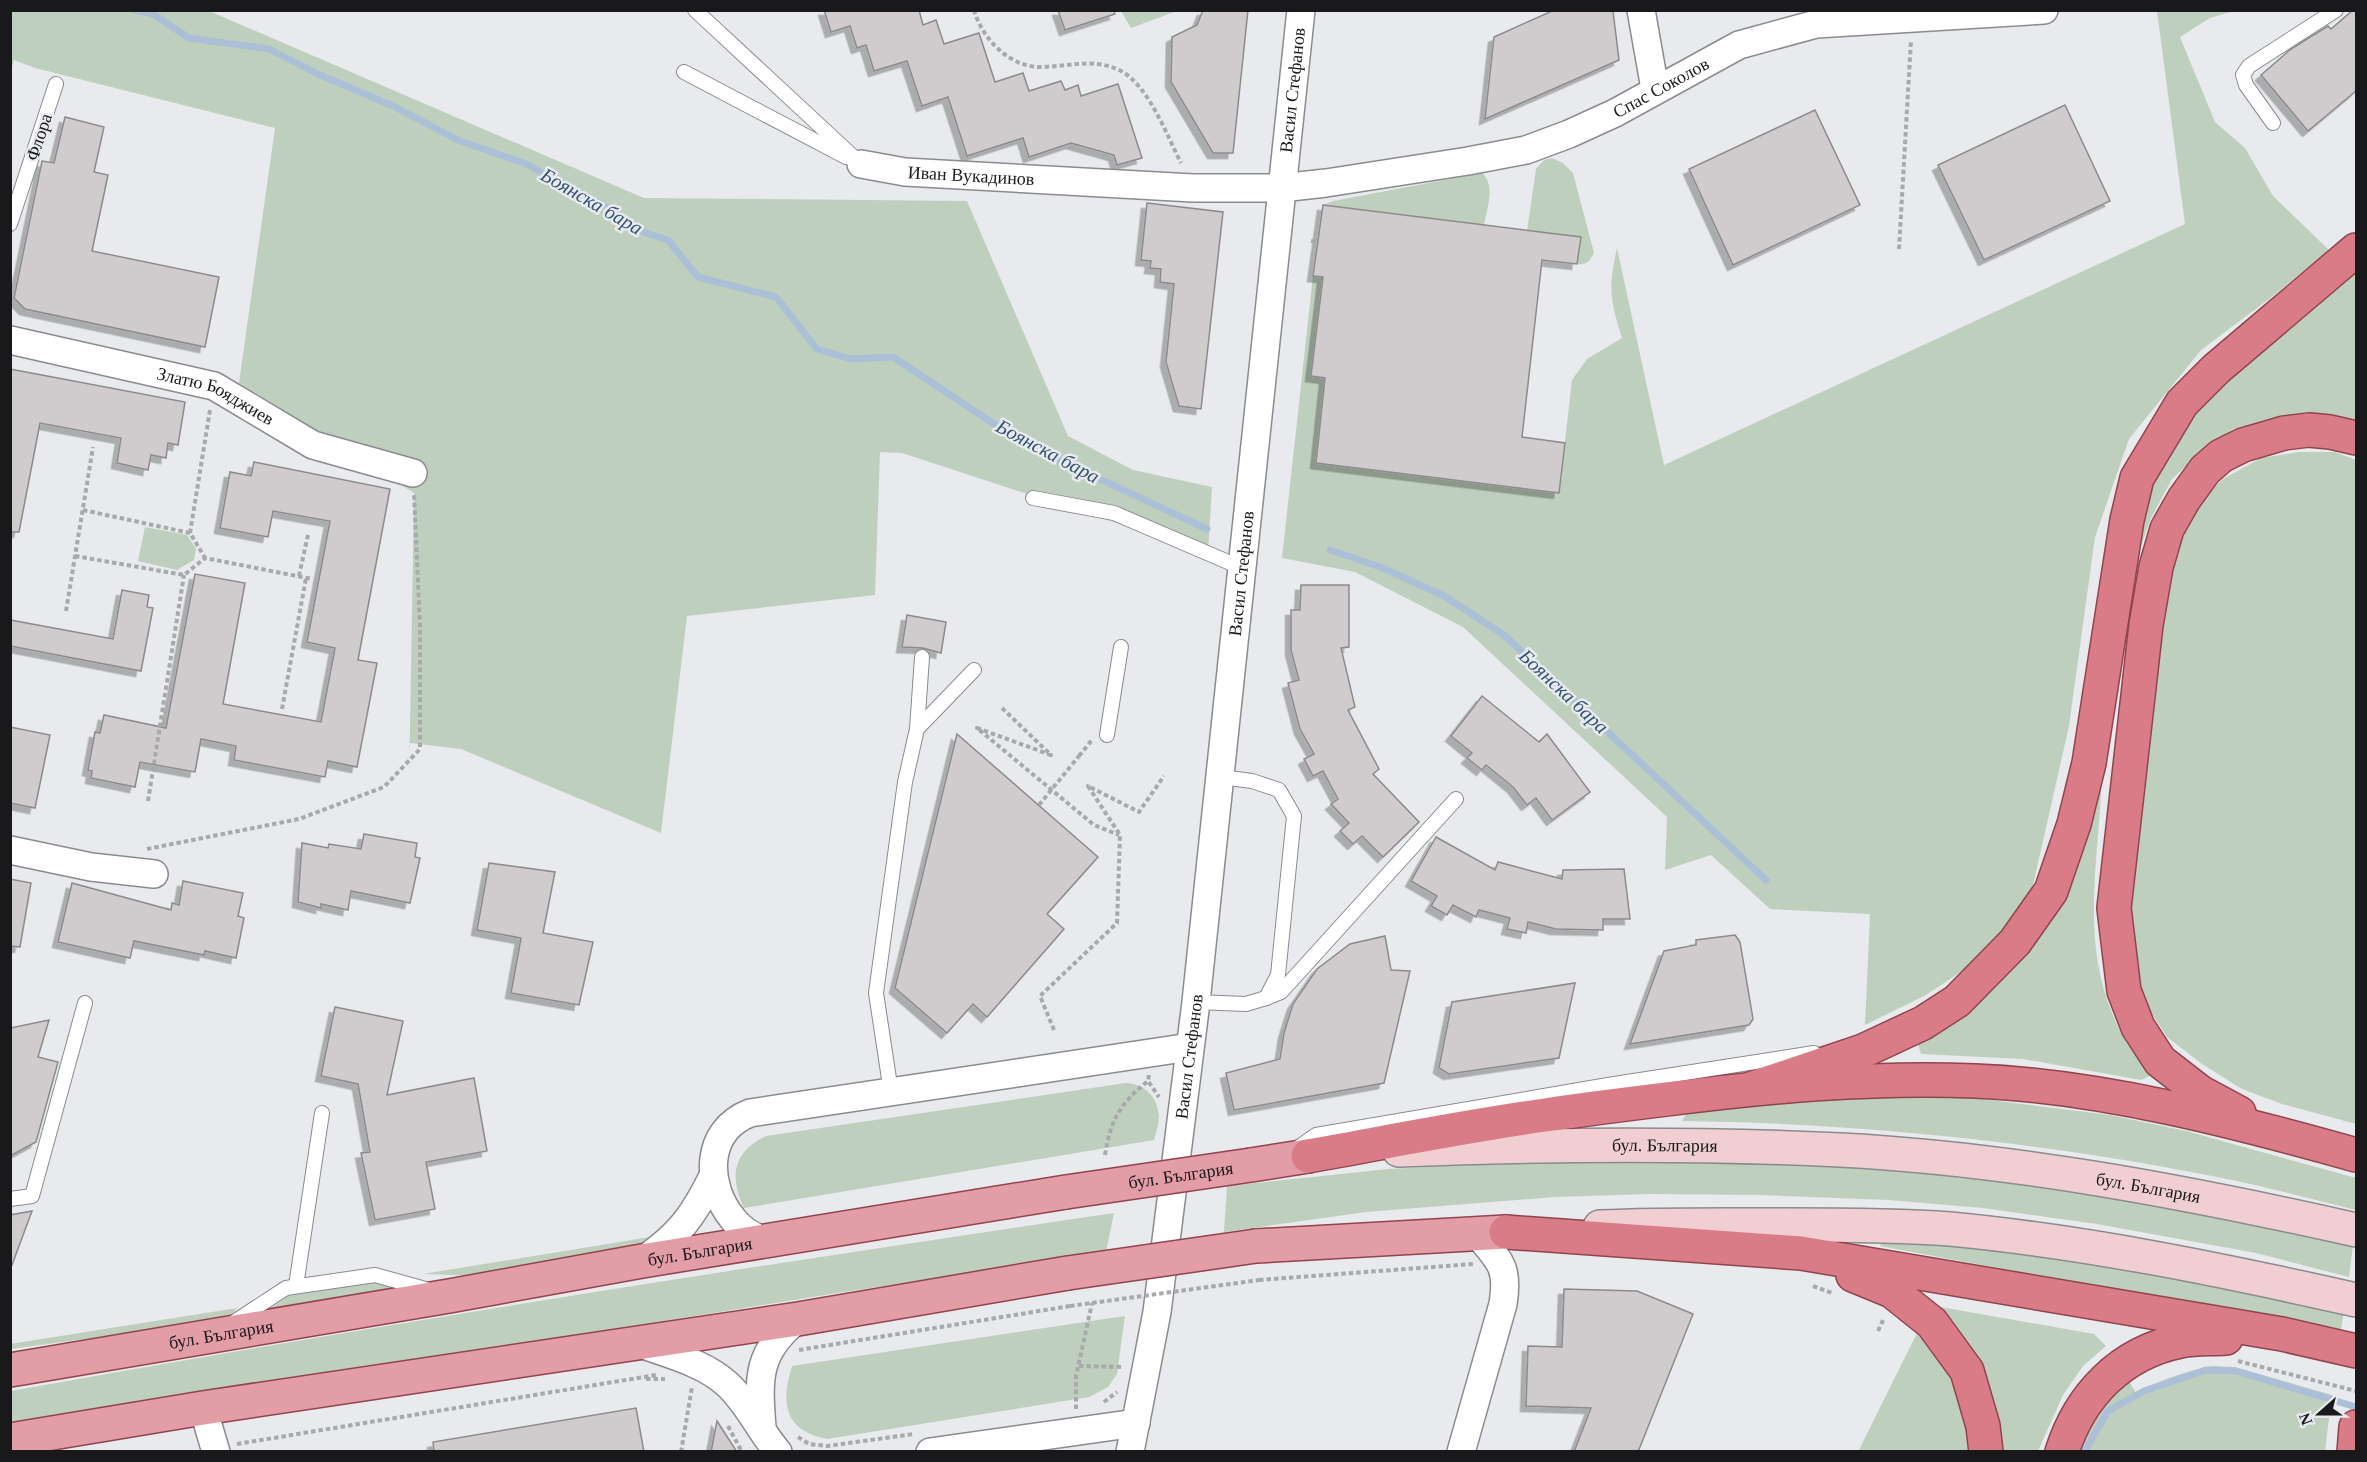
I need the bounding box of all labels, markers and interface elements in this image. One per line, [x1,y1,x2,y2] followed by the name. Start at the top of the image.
[1276,27,1309,154] street label: Васил Стефанов
[1610,53,1712,122] street label: Спас Соколов
[22,111,56,163] street label: Флора
[907,162,1035,189] street label: Иван Вукадинов
[536,163,647,240] water label: Боянска бара
[155,363,278,429] street label: Златю Бояджиев
[991,414,1103,488] water label: Боянска бара
[1225,510,1258,637] street label: Васил Стефанов
[1514,644,1613,738] water label: Боянска бара
[1171,993,1207,1120] street label: Васил Стефанов
[1612,1135,1718,1156] street label: бул. България
[1127,1158,1234,1193] street label: бул. България
[2095,1169,2202,1207] street label: бул. България
[646,1233,754,1270] street label: бул. България
[167,1316,275,1353] street label: бул. България
[2289,1384,2349,1444] north arrow
[2295,1410,2315,1428] text: N

